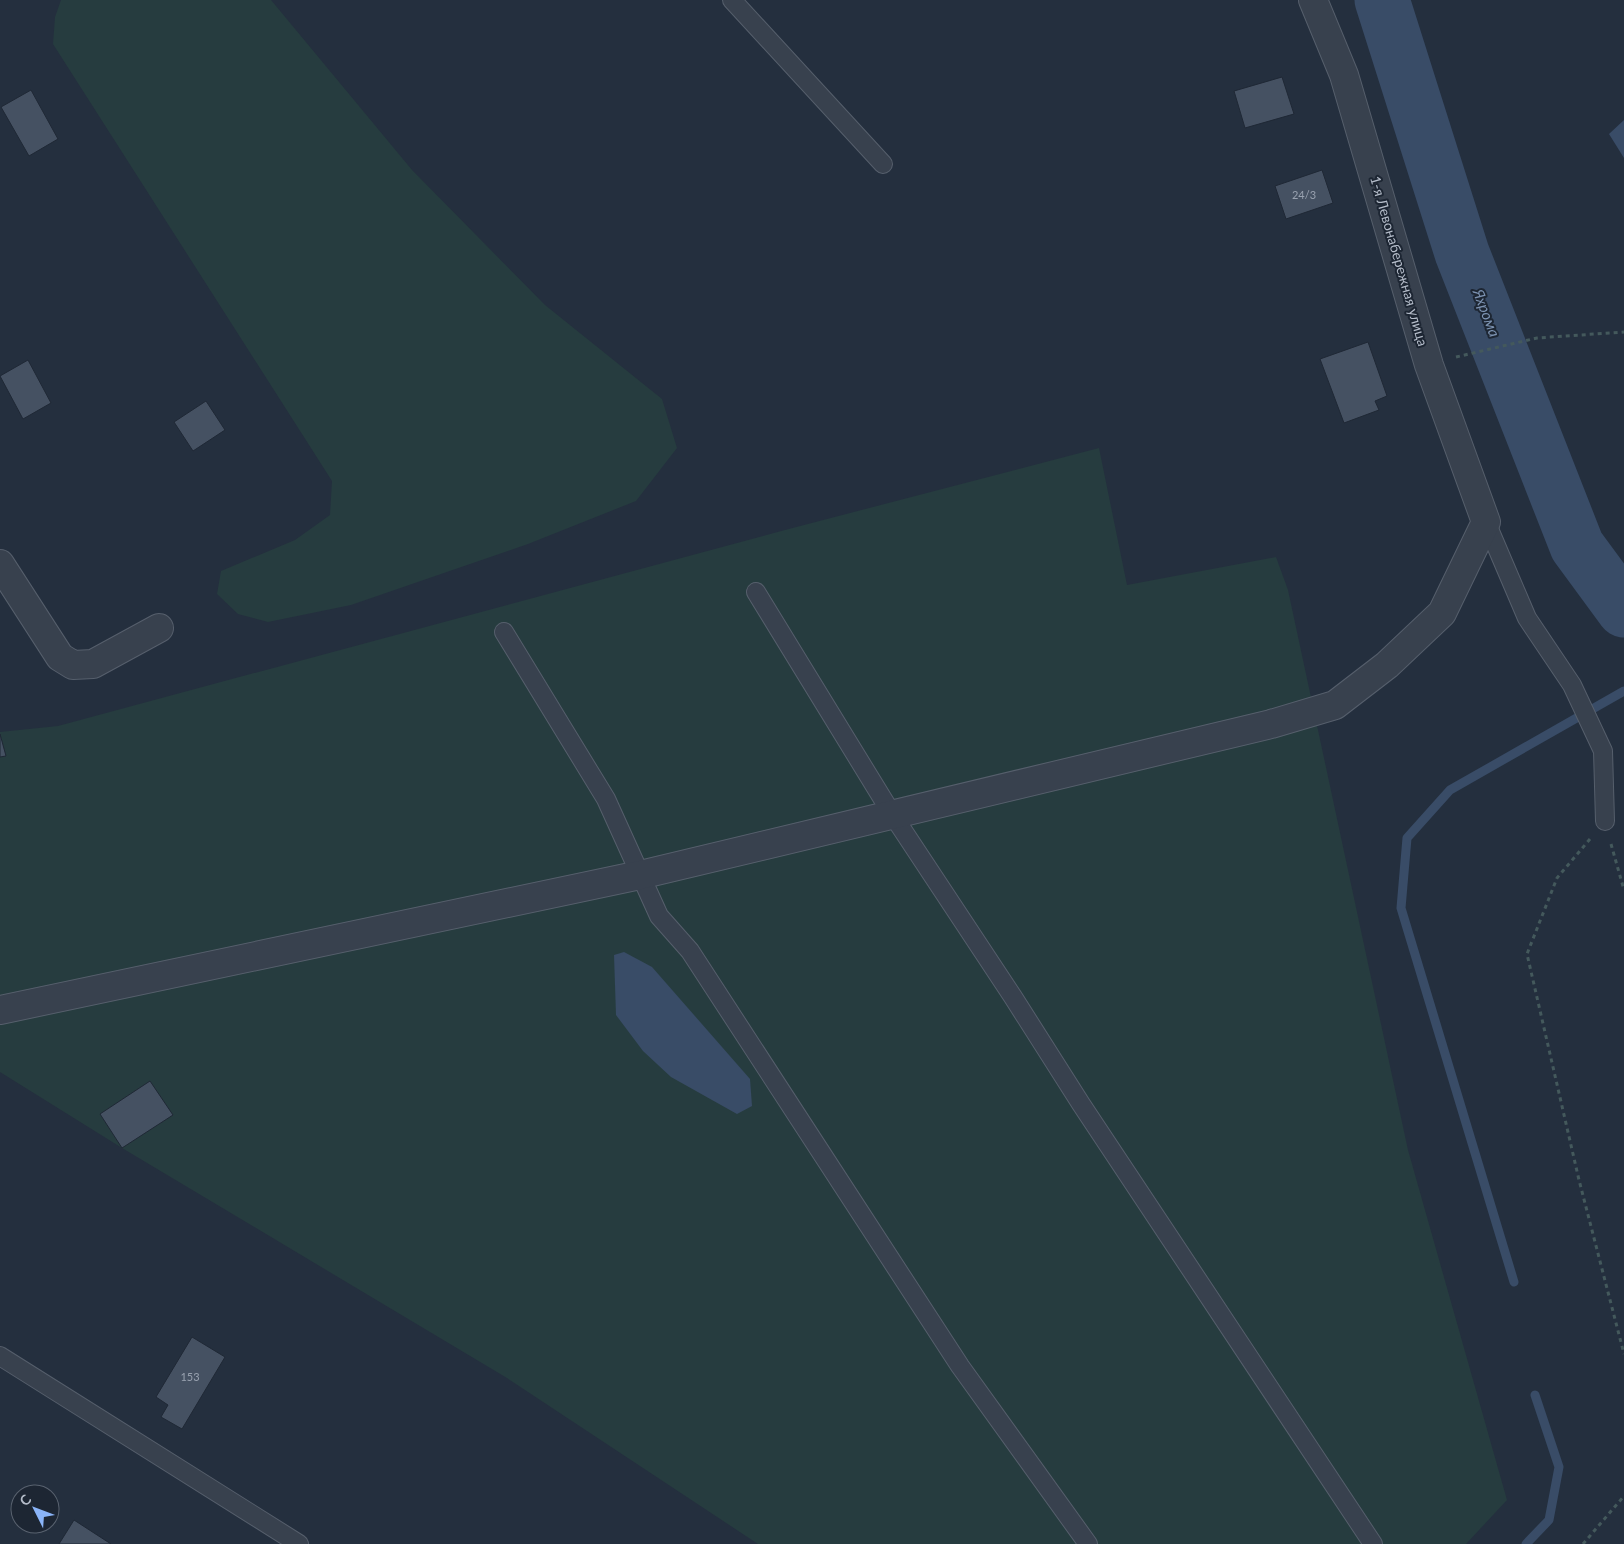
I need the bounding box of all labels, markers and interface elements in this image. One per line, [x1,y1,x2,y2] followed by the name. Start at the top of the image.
[1367,174,1432,348] street label: 1-я Левонабережная улица
[1292,188,1316,201] house number: 24/3
[1469,285,1504,340] water label: Яхрома
[180,1370,200,1383] house number: 153
[10,1484,60,1534] north arrow
[16,1490,35,1509] text: С

